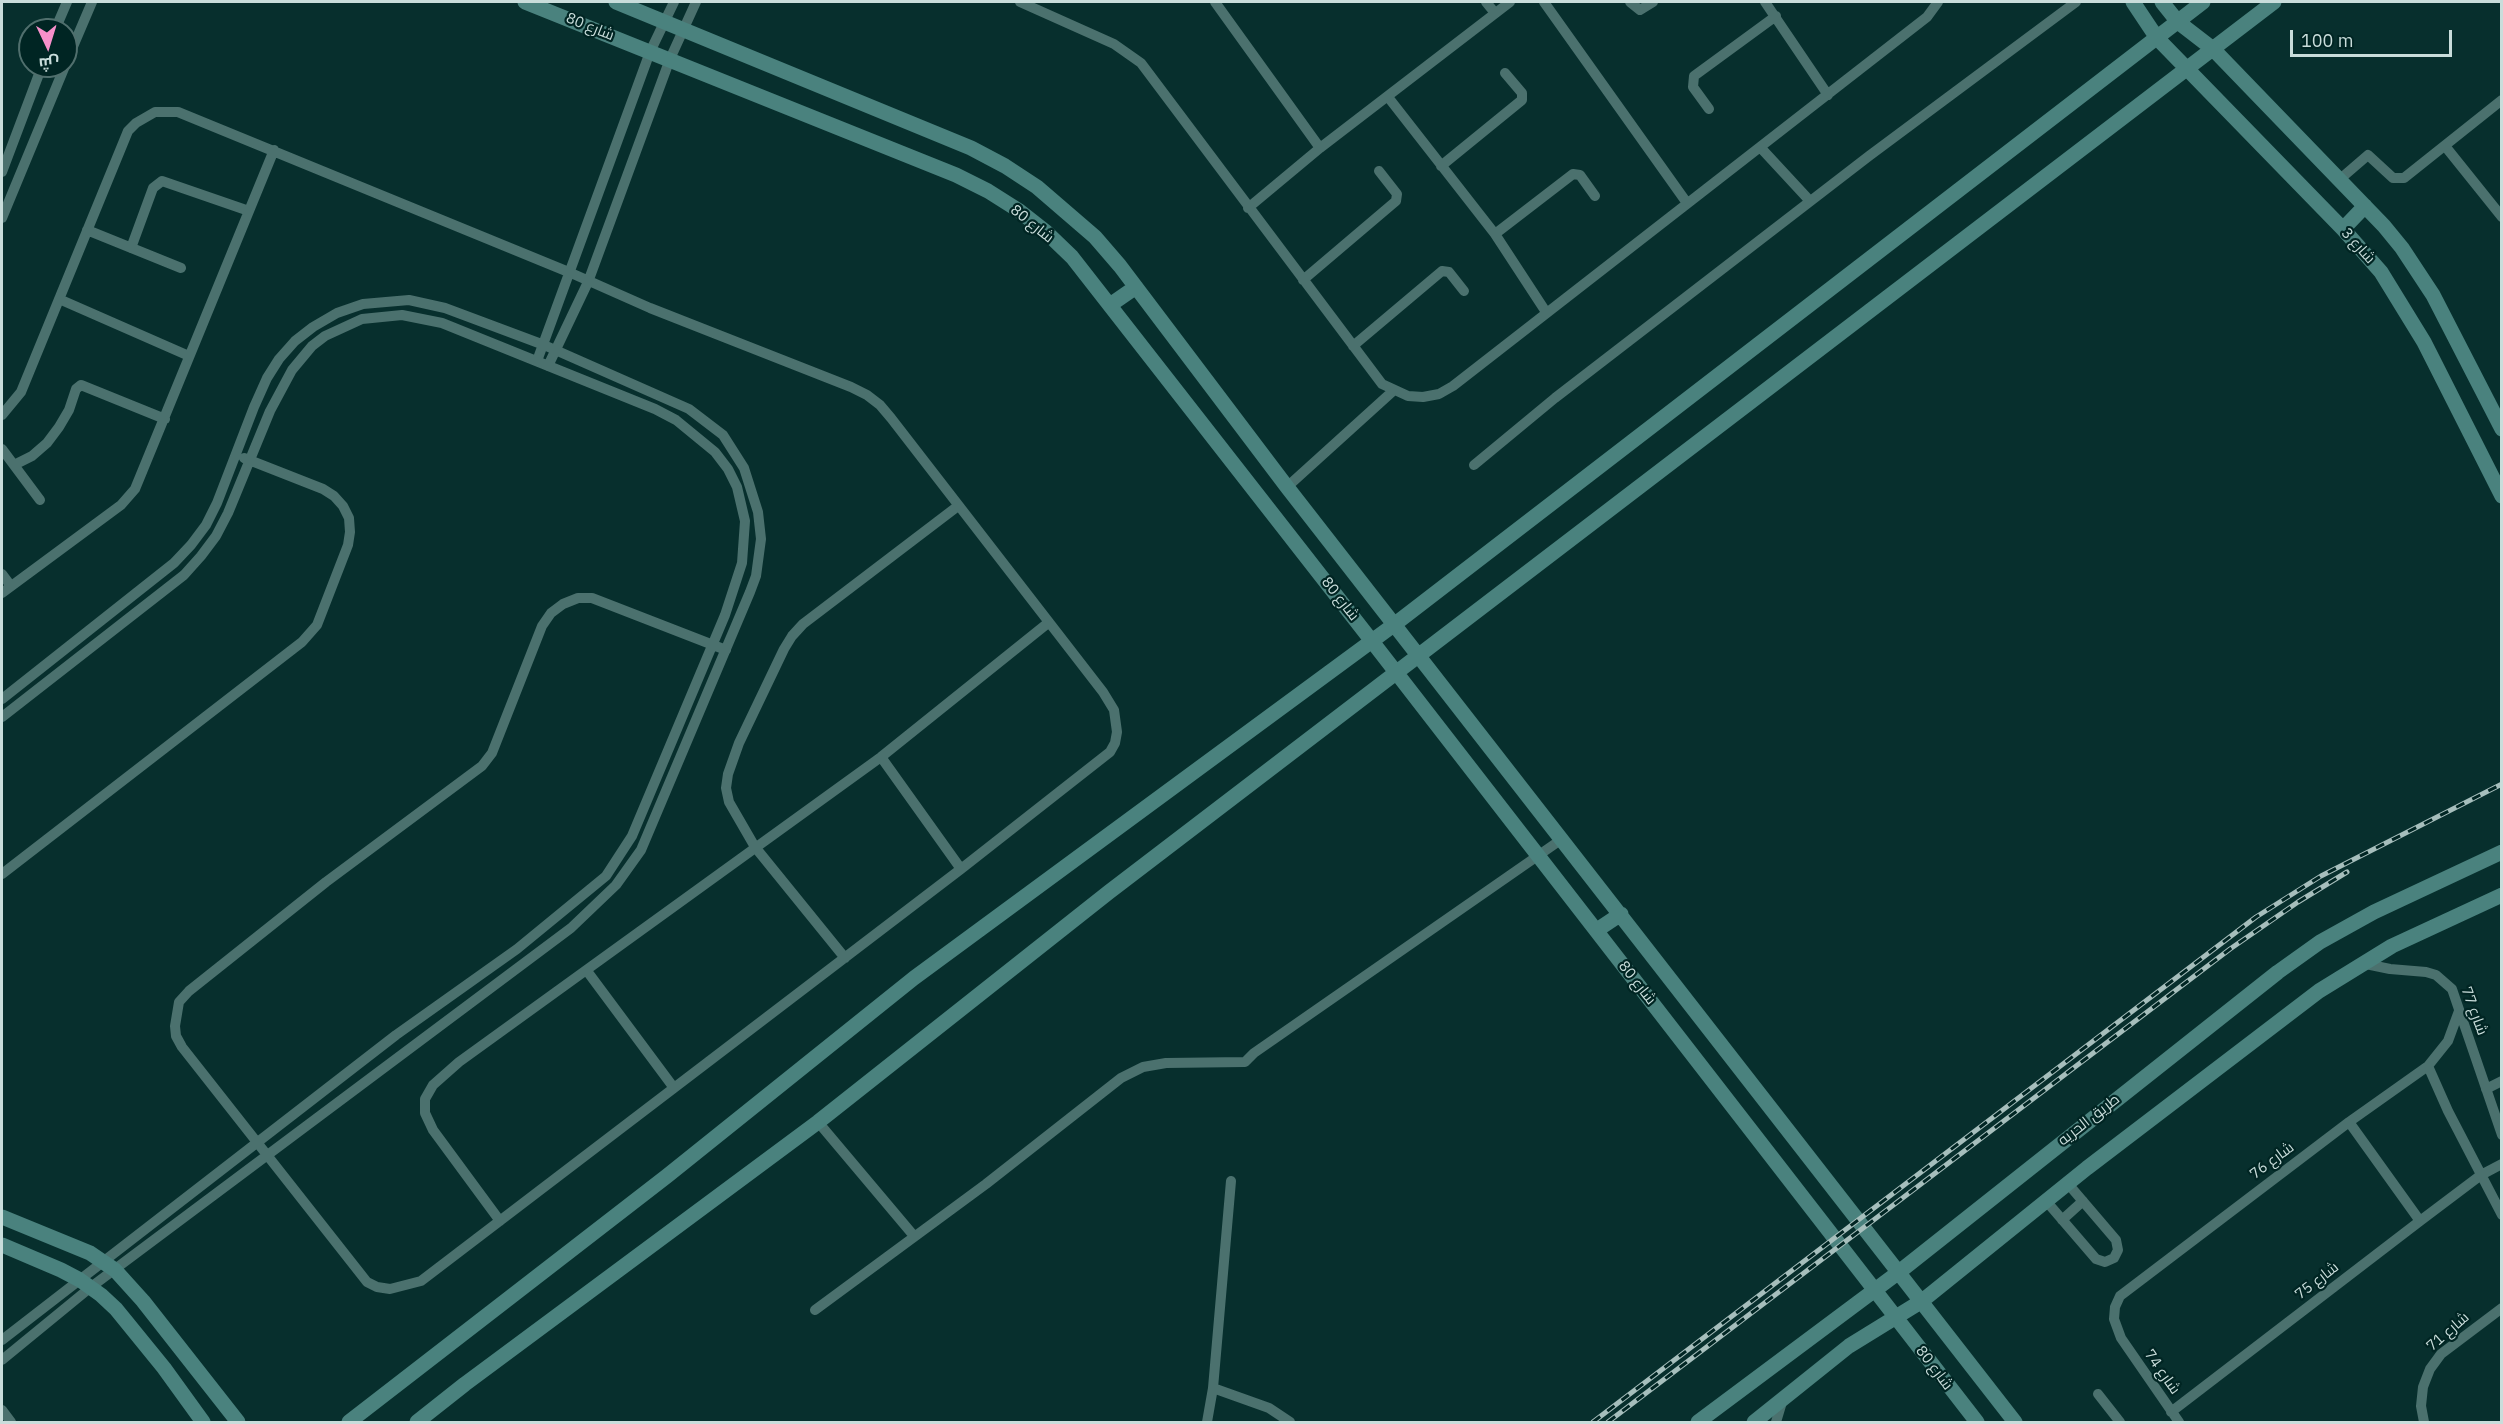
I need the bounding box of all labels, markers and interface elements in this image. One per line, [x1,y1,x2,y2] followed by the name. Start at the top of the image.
[563,9,617,45] street label: شارع 80
[18,18,78,78] north arrow
[2293,18,2455,56] scale bar
[2301,29,2353,52] text: 100 m
[38,53,60,75] text: ش
[1007,201,1057,247] street label: شارع 80
[2337,225,2379,267] street label: شارع 3
[1317,574,1363,624] street label: شارع 80
[1614,958,1660,1008] street label: شارع 80
[2457,984,2491,1038] street label: شارع 77
[2055,1090,2123,1150] street label: طريق الحريه
[2246,1139,2298,1183] street label: شارع 76
[2292,1258,2342,1304] street label: شارع 75
[2423,1309,2473,1355] street label: شارع 71
[1912,1342,1956,1394] street label: شارع 80
[2140,1346,2184,1398] street label: شارع 74

